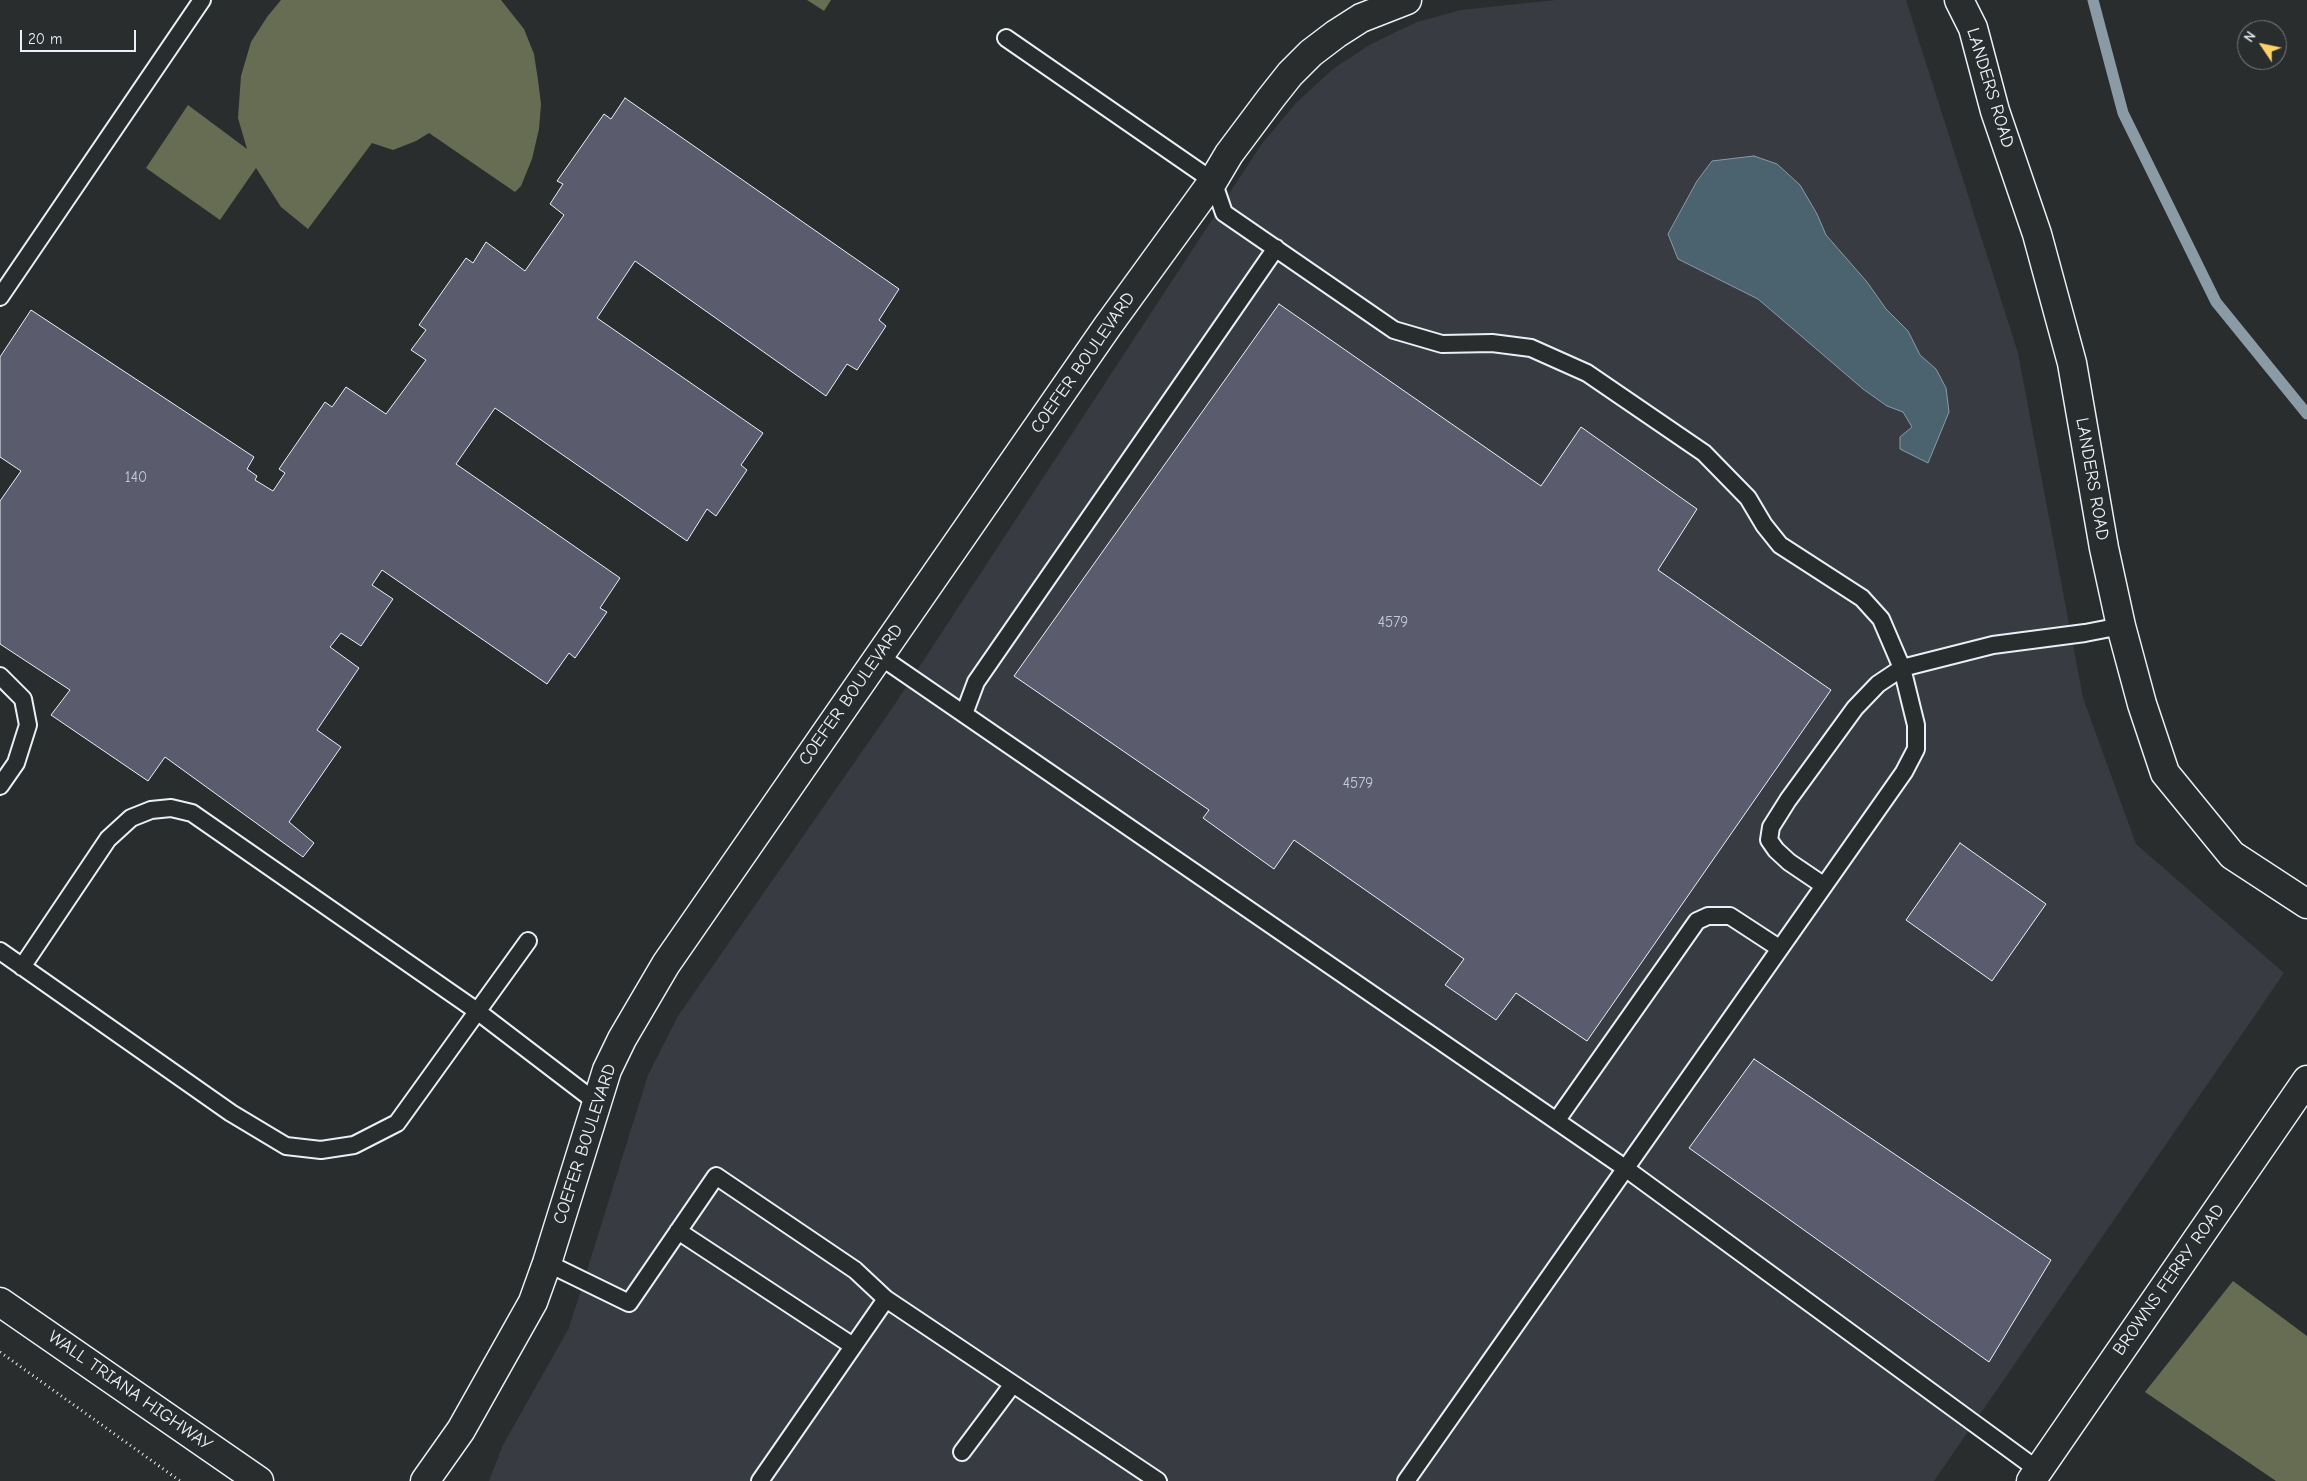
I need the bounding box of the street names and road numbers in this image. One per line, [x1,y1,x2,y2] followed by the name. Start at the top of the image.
[1962,25,2018,151] street label: LANDERS ROAD
[1026,288,1140,438] street label: COEFER BOULEVARD
[2071,416,2113,542] street label: LANDERS ROAD
[794,620,908,770] street label: COEFER BOULEVARD
[549,1061,621,1227] street label: COEFER BOULEVARD
[2109,1200,2229,1360] street label: BROWNS FERRY ROAD
[44,1326,216,1456] street label: WALL TRIANA HIGHWAY

